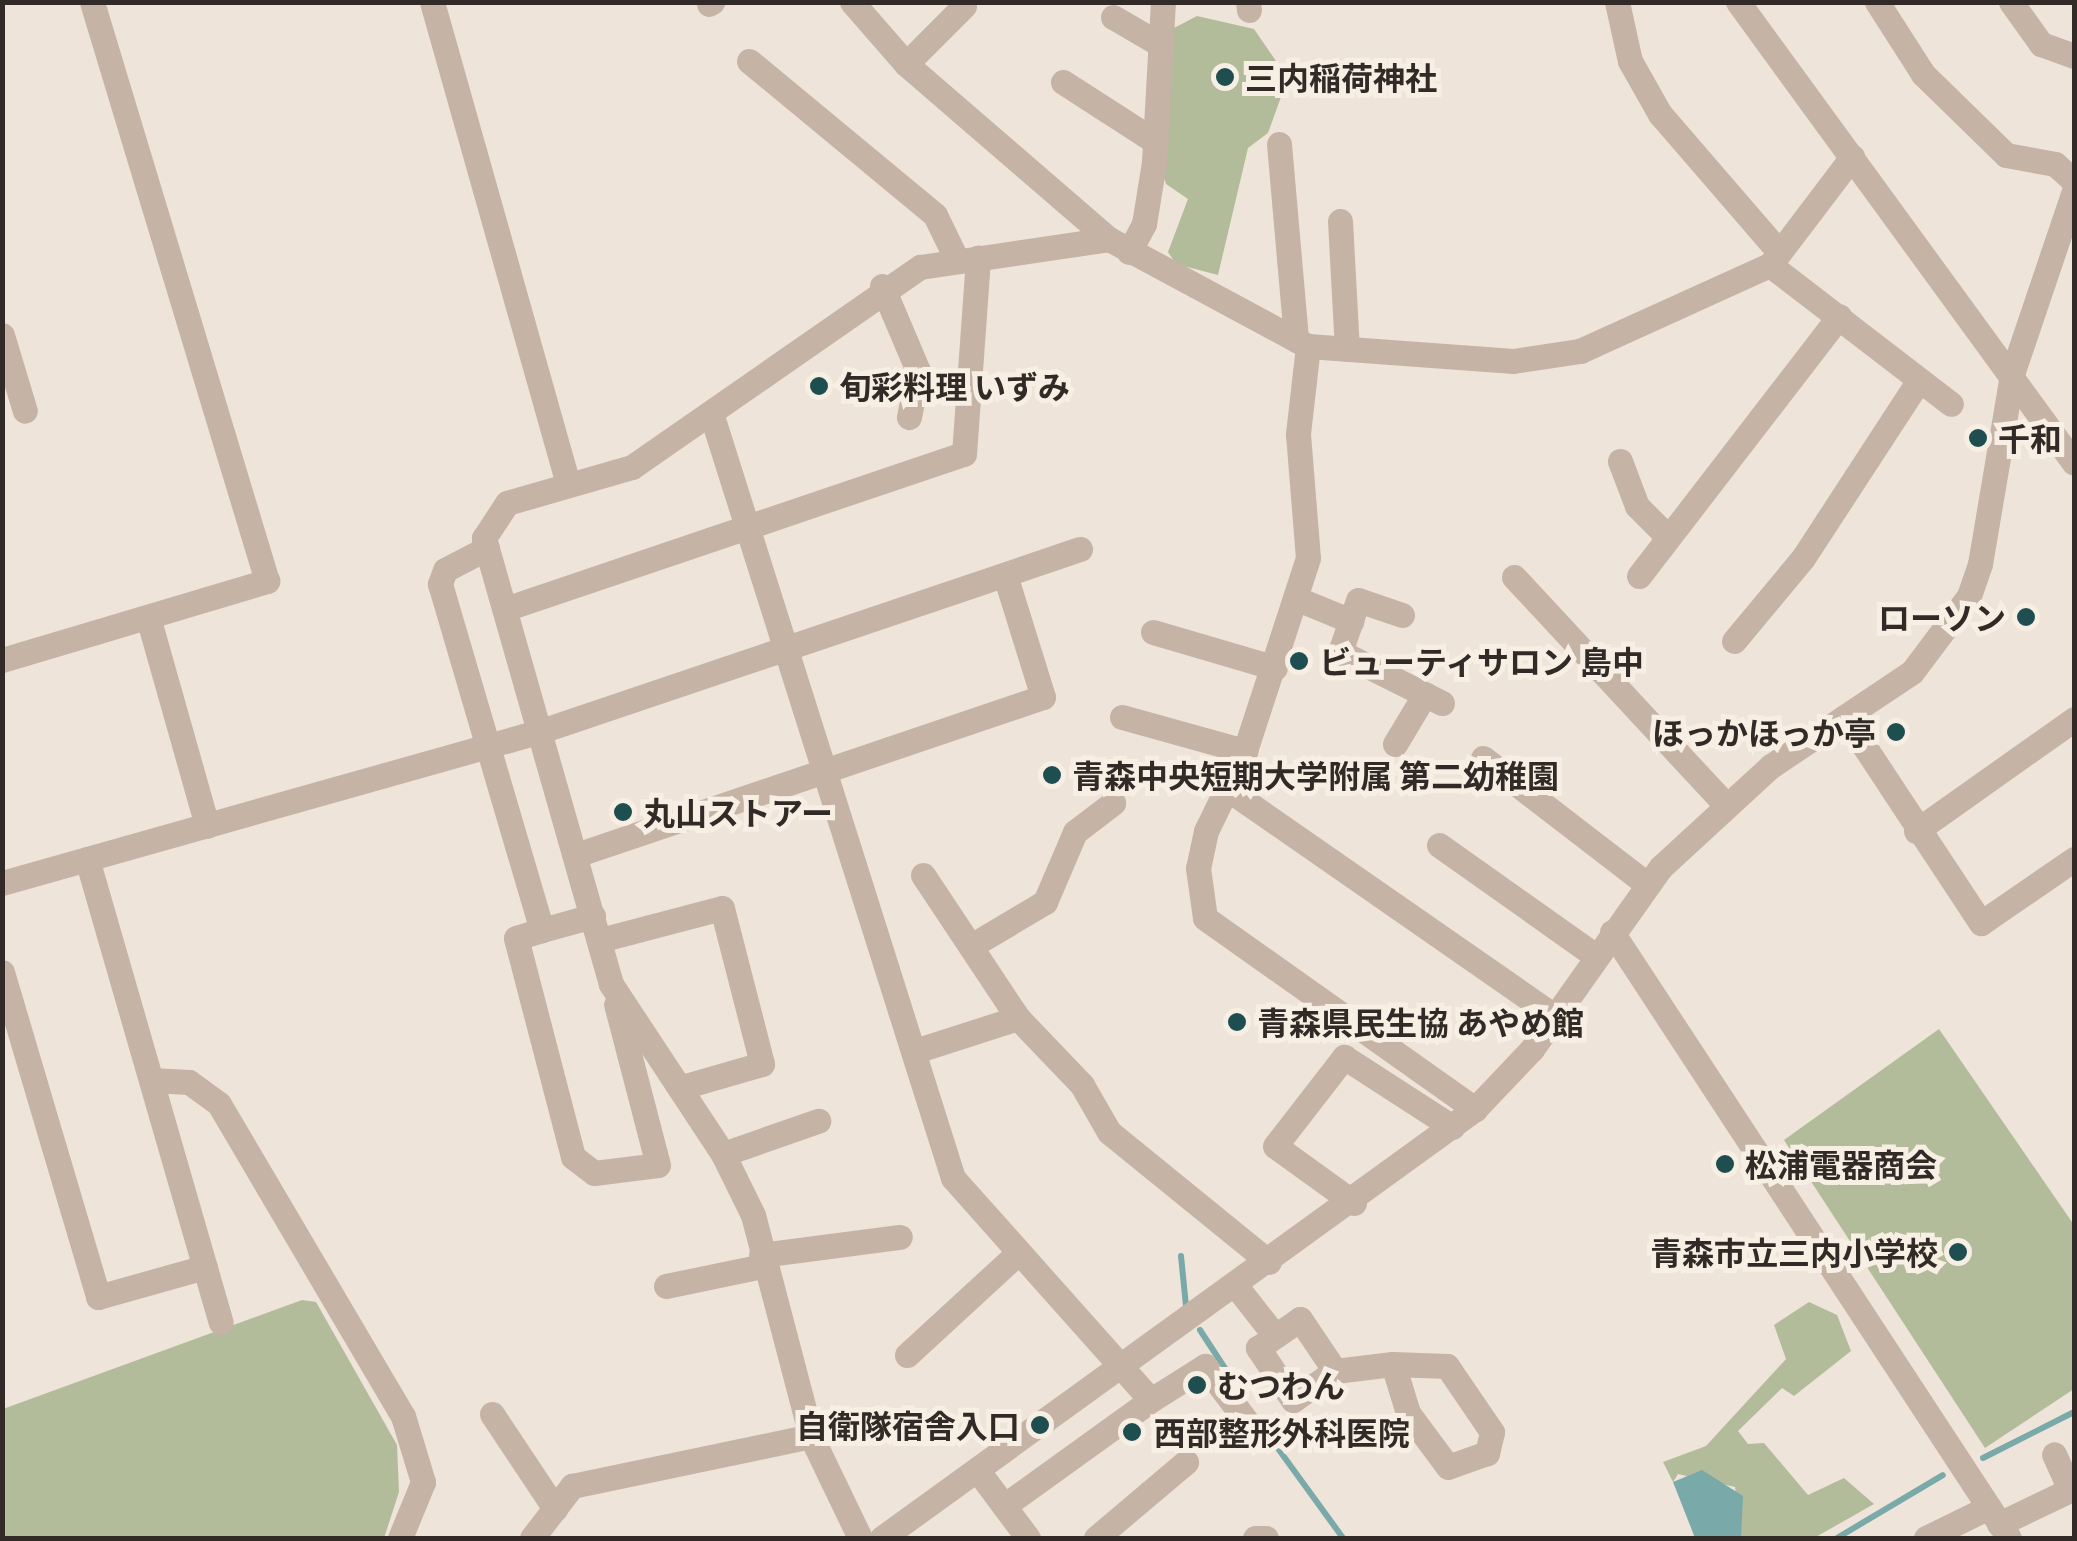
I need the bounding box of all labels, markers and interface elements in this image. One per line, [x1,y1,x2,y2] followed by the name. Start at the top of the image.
[1245,58,1437,96] place label: 三内稲荷神社
[1214,66,1236,88] marker: 三内稲荷神社
[839,367,1070,405] place label: 旬彩料理 いずみ
[808,375,830,397] marker: 旬彩料理 いずみ
[1998,419,2062,457] place label: 千和
[1967,427,1989,449] marker: 千和
[1878,598,2006,636] place label: ローソン
[2015,606,2037,628] marker: ローソン
[1319,642,1646,680] place label: ビューティサロン 島中
[1288,650,1310,672] marker: ビューティサロン 島中
[1652,713,1876,751] place label: ほっかほっか亭
[1885,721,1907,743] marker: ほっかほっか亭
[1072,756,1559,794] place label: 青森中央短期大学附属 第二幼稚園
[1041,764,1063,786] marker: 青森中央短期大学附属 第二幼稚園
[643,793,833,831] place label: 丸山ストアー
[612,801,634,823] marker: 丸山ストアー
[1257,1003,1584,1041] place label: 青森県民生協 あやめ館
[1226,1011,1248,1033] marker: 青森県民生協 あやめ館
[1745,1145,1937,1183] place label: 松浦電器商会
[1714,1153,1736,1175] marker: 松浦電器商会
[1650,1233,1938,1271] place label: 青森市立三内小学校
[1947,1241,1969,1263] marker: 青森市立三内小学校
[1217,1366,1345,1404] place label: むつわん
[1186,1374,1208,1396] marker: むつわん
[796,1406,1020,1444] place label: 自衛隊宿舎入口
[1154,1413,1410,1451] place label: 西部整形外科医院
[1029,1414,1051,1436] marker: 自衛隊宿舎入口
[1119,1419,1145,1445] marker: 西部整形外科医院

